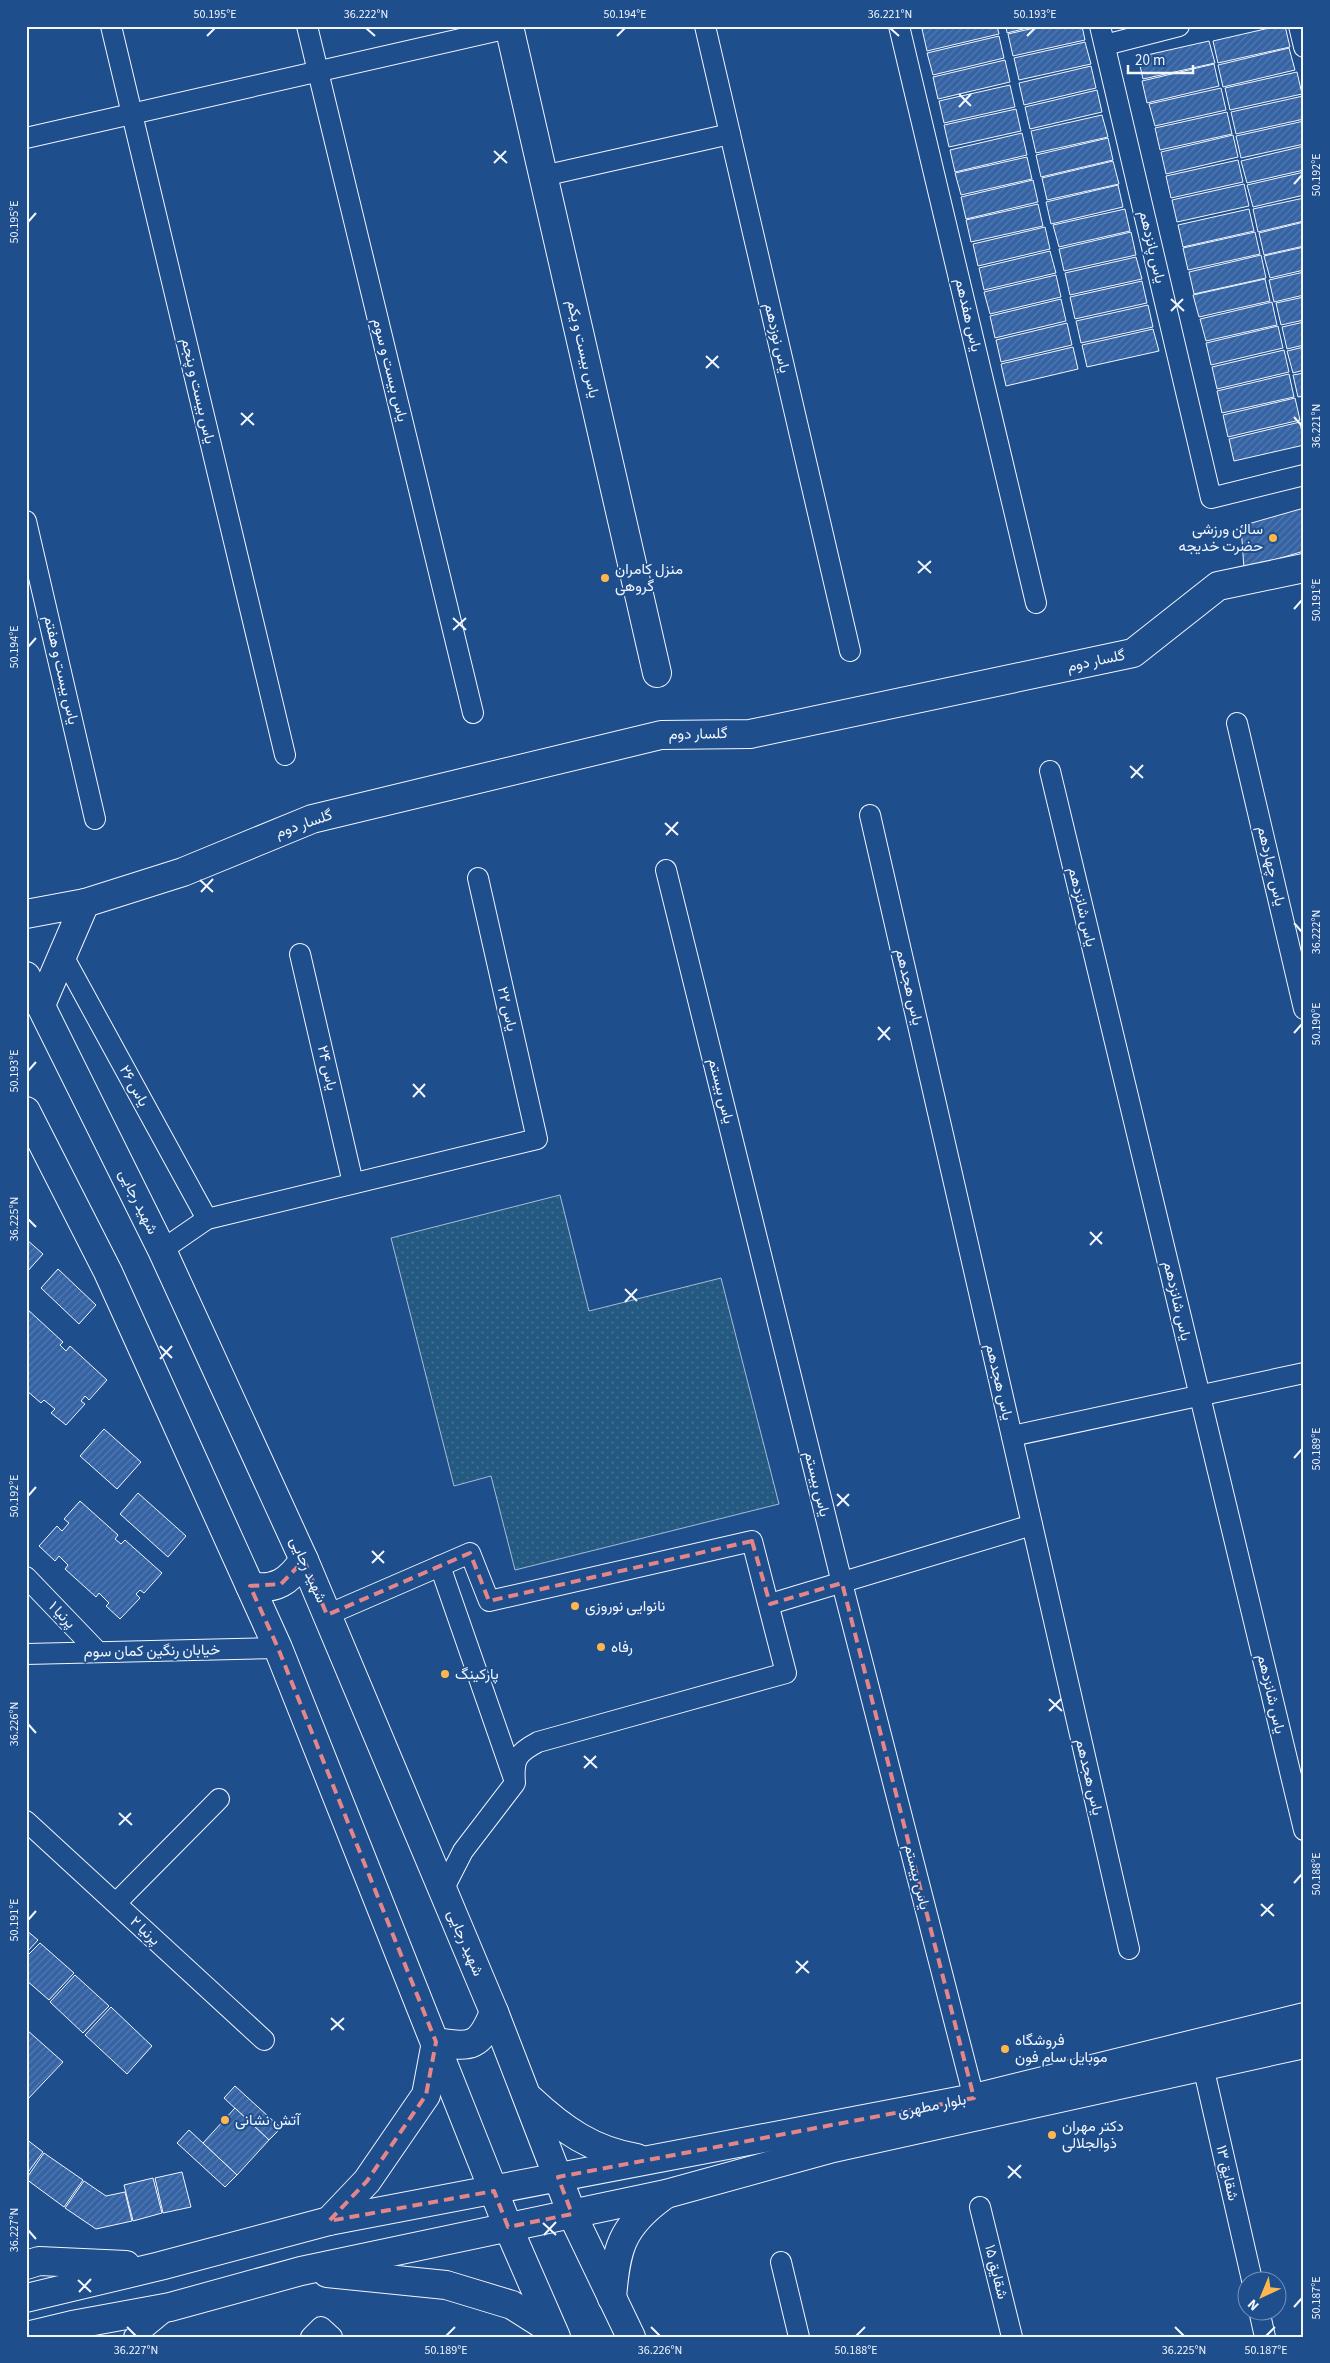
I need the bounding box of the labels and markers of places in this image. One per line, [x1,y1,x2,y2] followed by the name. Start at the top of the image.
[1179,519,1263,557] place label: سالن ورزشی حضرت خدیجه
[1267,532,1279,544] marker: سالن ورزشی حضرت خدیجه
[615,559,683,597] place label: منزل کامران گروهی
[599,572,611,584] marker: منزل کامران گروهی
[585,1596,665,1617] place label: نانوایی نوروزی
[569,1600,581,1612] marker: نانوایی نوروزی
[611,1637,633,1658] place label: رفاه
[595,1641,607,1653] marker: رفاه
[455,1664,499,1685] place label: پارکینگ
[439,1668,451,1680] marker: پارکینگ
[1015,2030,1108,2068] place label: فروشگاه موبایل سام فون
[999,2043,1011,2055] marker: فروشگاه موبایل سام فون
[235,2110,301,2131] place label: آتش نشانی
[219,2114,231,2126] marker: آتش نشانی
[1062,2116,1124,2154] place label: دکتر مهران ذوالجلالی
[1046,2129,1058,2141] marker: دکتر مهران ذوالجلالی

